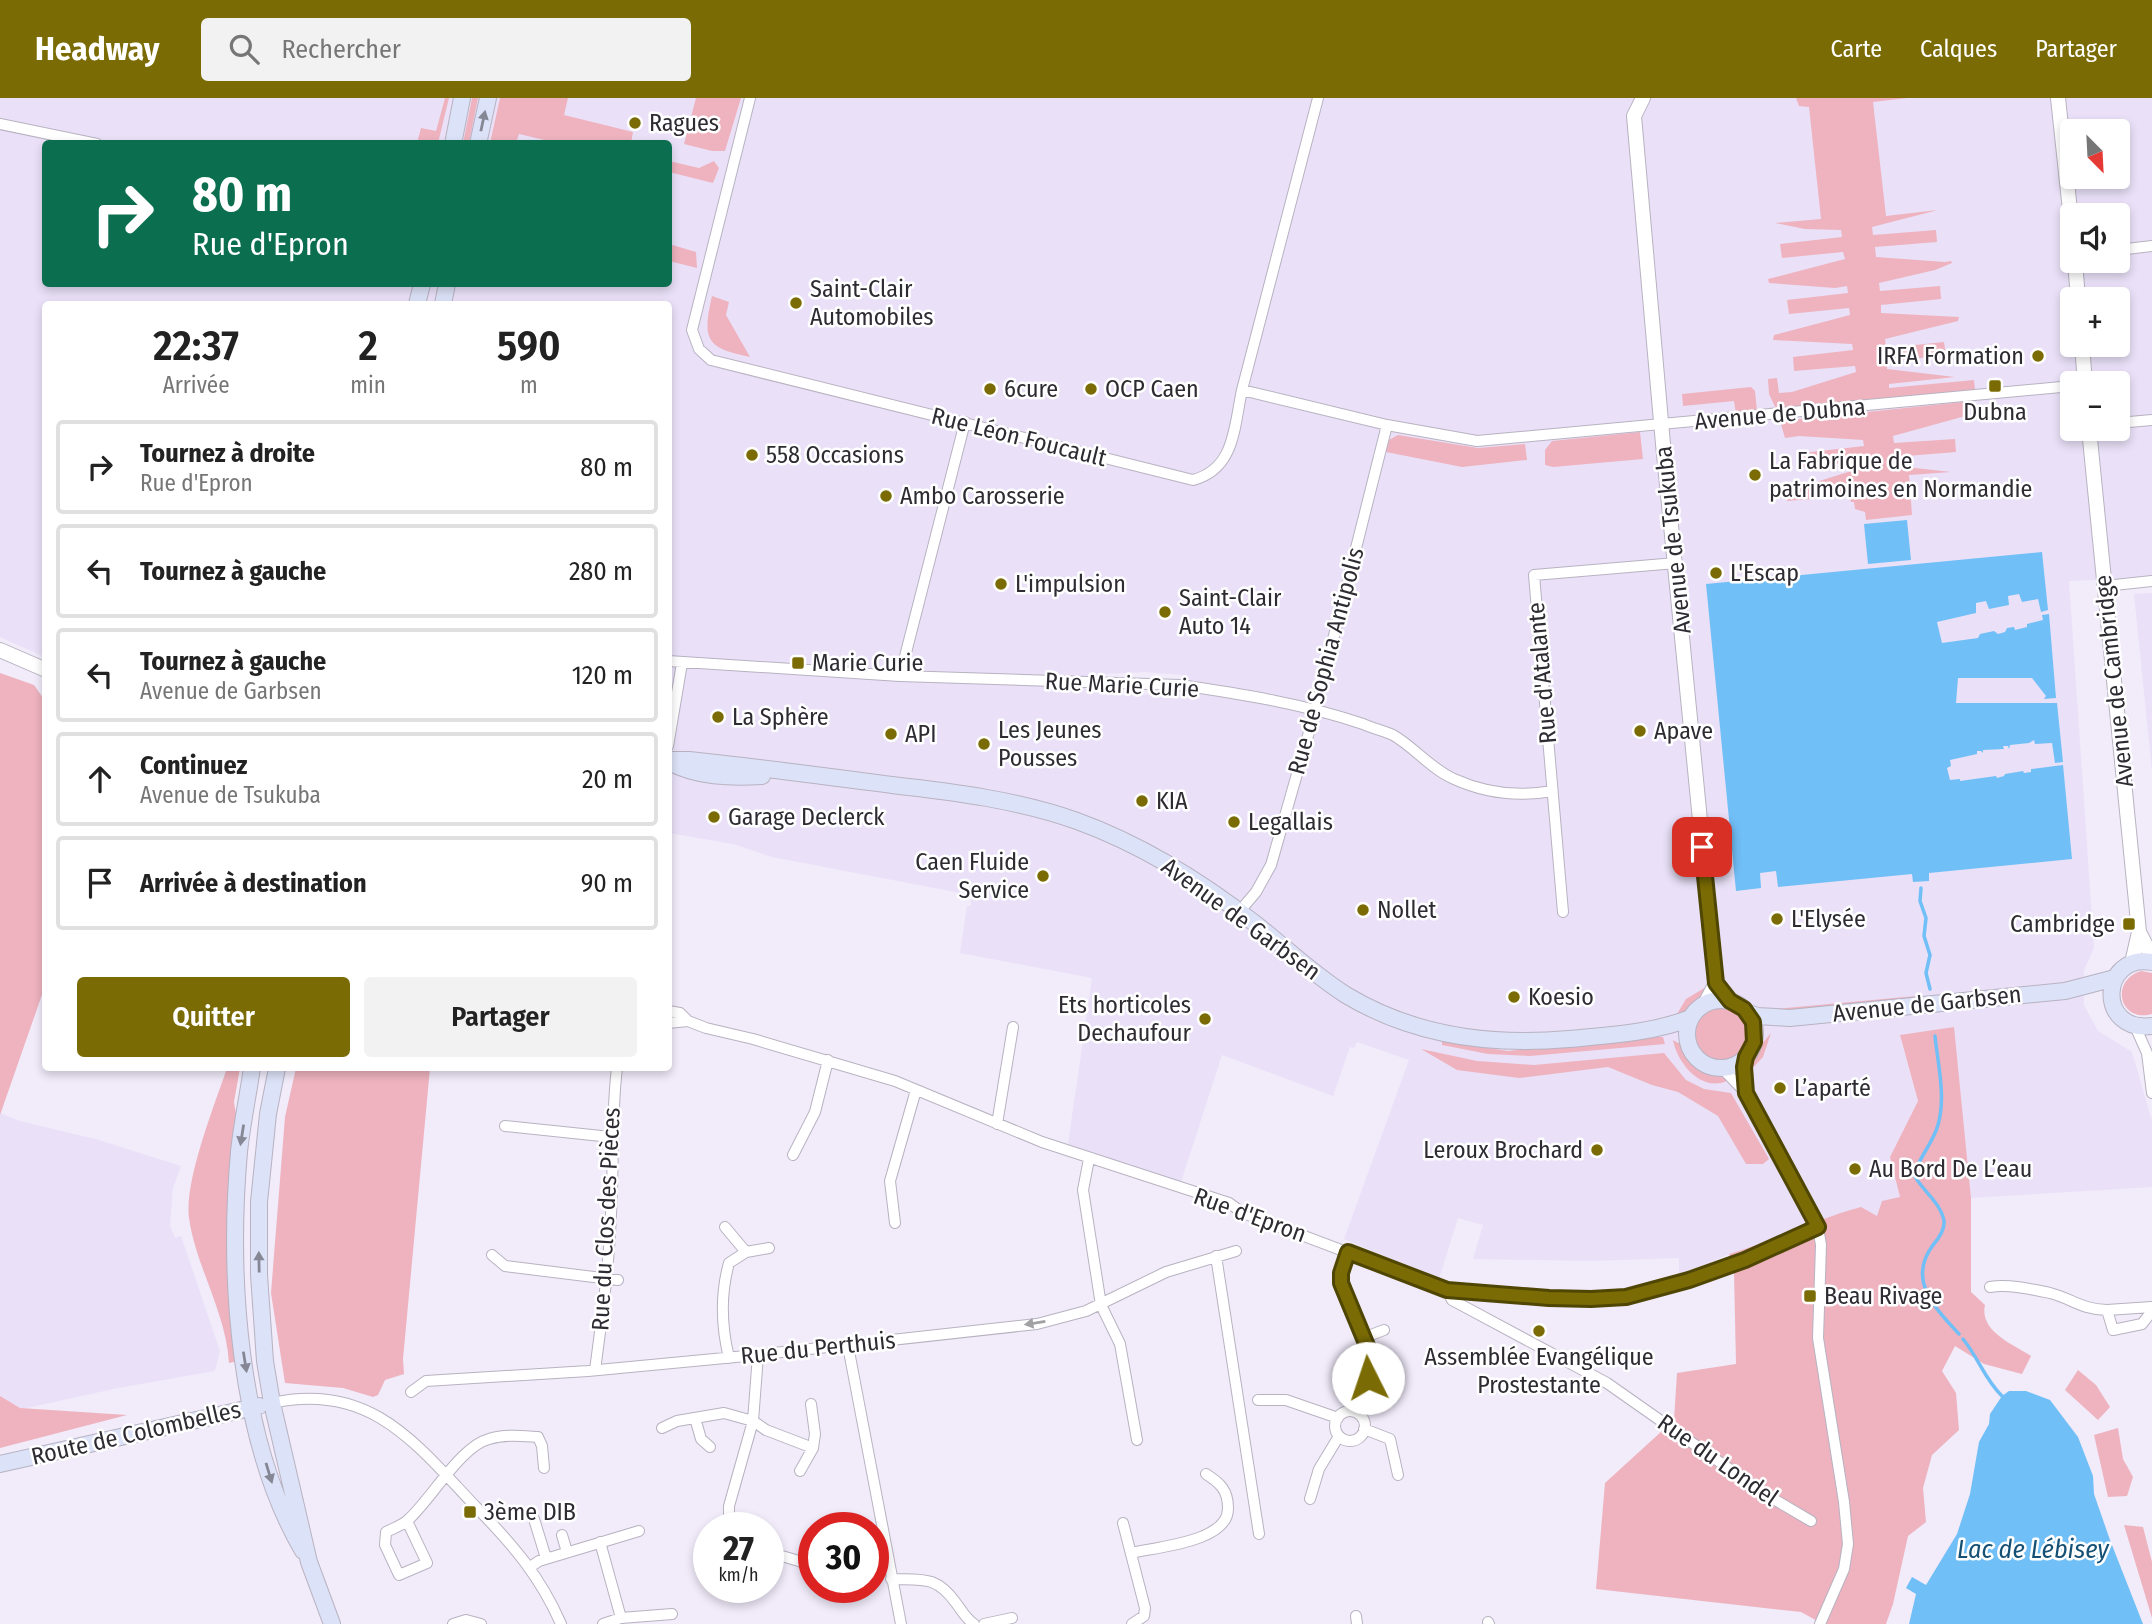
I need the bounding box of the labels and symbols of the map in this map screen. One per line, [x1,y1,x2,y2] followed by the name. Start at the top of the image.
[649,109,719,137] place label: Ragues
[477,110,488,132] one-way arrow
[627,115,643,131] marker: Ragues
[2060,119,2130,189] north arrow
[810,275,934,331] place label: Saint-Clair Automobiles
[788,295,804,311] marker: Saint-Clair Automobiles
[1877,342,2024,370] place label: IRFA Formation
[2030,348,2046,364] marker: IRFA Formation
[1004,375,1058,403] place label: 6cure
[1105,375,1199,403] place label: OCP Caen
[1987,378,2003,394] marker: Dubna
[982,381,998,397] marker: 6cure
[1083,381,1099,397] marker: OCP Caen
[1693,393,1867,435] street label: Avenue de Dubna
[1963,398,2027,426] place label: Dubna
[929,402,1110,472] street label: Rue Léon Foucault
[766,441,904,469] place label: 558 Occasions
[1649,445,1697,635] street label: Avenue de Tsukuba
[744,447,760,463] marker: 558 Occasions
[1769,447,2032,503] place label: La Fabrique de patrimoines en Normandie
[1747,467,1763,483] marker: La Fabrique de patrimoines en Normandie
[900,482,1065,510] place label: Ambo Carosserie
[878,488,894,504] marker: Ambo Carosserie
[1282,544,1370,778] street label: Rue de Sophia Antipolis
[1730,559,1799,587] place label: L'Escap
[1708,565,1724,581] marker: L'Escap
[1015,570,1126,598] place label: L'impulsion
[2089,574,2139,788] street label: Avenue de Cambridge
[993,576,1009,592] marker: L'impulsion
[1179,584,1282,640] place label: Saint-Clair Auto 14
[1522,601,1562,745] street label: Rue d'Atalante
[1157,604,1173,620] marker: Saint-Clair Auto 14
[812,649,923,677] place label: Marie Curie
[790,655,806,671] marker: Marie Curie
[1044,667,1200,703] street label: Rue Marie Curie
[732,703,829,731] place label: La Sphère
[710,709,726,725] marker: La Sphère
[998,716,1102,772] place label: Les Jeunes Pousses
[1654,717,1713,745] place label: Apave
[905,720,936,748] place label: API
[1632,723,1648,739] marker: Apave
[883,726,899,742] marker: API
[976,736,992,752] marker: Les Jeunes Pousses
[1156,787,1188,815] place label: KIA
[1134,793,1150,809] marker: KIA
[728,803,885,831] place label: Garage Declerck
[1248,808,1333,836] place label: Legallais
[706,809,722,825] marker: Garage Declerck
[1226,814,1242,830] marker: Legallais
[1672,817,1732,877] pin
[915,848,1029,904] place label: Caen Fluide Service
[1156,852,1326,986] street label: Avenue de Garbsen
[1035,868,1051,884] marker: Caen Fluide Service
[1377,896,1437,924] place label: Nollet
[1355,902,1371,918] marker: Nollet
[1791,905,1866,933] place label: L'Elysée
[2010,910,2115,938] place label: Cambridge
[1769,911,1785,927] marker: L'Elysée
[2121,916,2137,932] marker: Cambridge
[1831,980,2023,1028] street label: Avenue de Garbsen
[1528,983,1594,1011] place label: Koesio
[1506,989,1522,1005] marker: Koesio
[1058,991,1192,1047] place label: Ets horticoles Dechaufour
[1197,1011,1213,1027] marker: Ets horticoles Dechaufour
[1794,1074,1871,1102] place label: L’aparté
[1772,1080,1788,1096] marker: L’aparté
[586,1106,626,1332] street label: Rue du Clos des Pièces
[236,1124,247,1146] one-way arrow
[1423,1136,1583,1164] place label: Leroux Brochard
[1589,1142,1605,1158] marker: Leroux Brochard
[1869,1155,2032,1183] place label: Au Bord De L’eau
[1847,1161,1863,1177] marker: Au Bord De L’eau
[1190,1182,1310,1248] street label: Rue d'Epron
[253,1251,265,1273] one-way arrow
[1824,1282,1942,1310] place label: Beau Rivage
[1802,1288,1818,1304] marker: Beau Rivage
[1024,1318,1046,1329] one-way arrow
[1531,1323,1547,1339] marker: Assemblée Evangélique Prostestante
[739,1326,897,1370] street label: Rue du Perthuis
[1331,1341,1405,1415] position arrow
[1424,1343,1654,1399] place label: Assemblée Evangélique Prostestante
[240,1351,251,1373] one-way arrow
[29,1395,243,1471] street label: Route de Colombelles
[1652,1408,1784,1512] street label: Rue du Londel
[265,1463,275,1484] one-way arrow
[484,1498,576,1526] place label: 3ème DIB
[462,1504,478,1520] marker: 3ème DIB
[798,1512,889,1603] speed limit sign: 30
[1957,1534,2110,1565] water label: Lac de Lébisey

